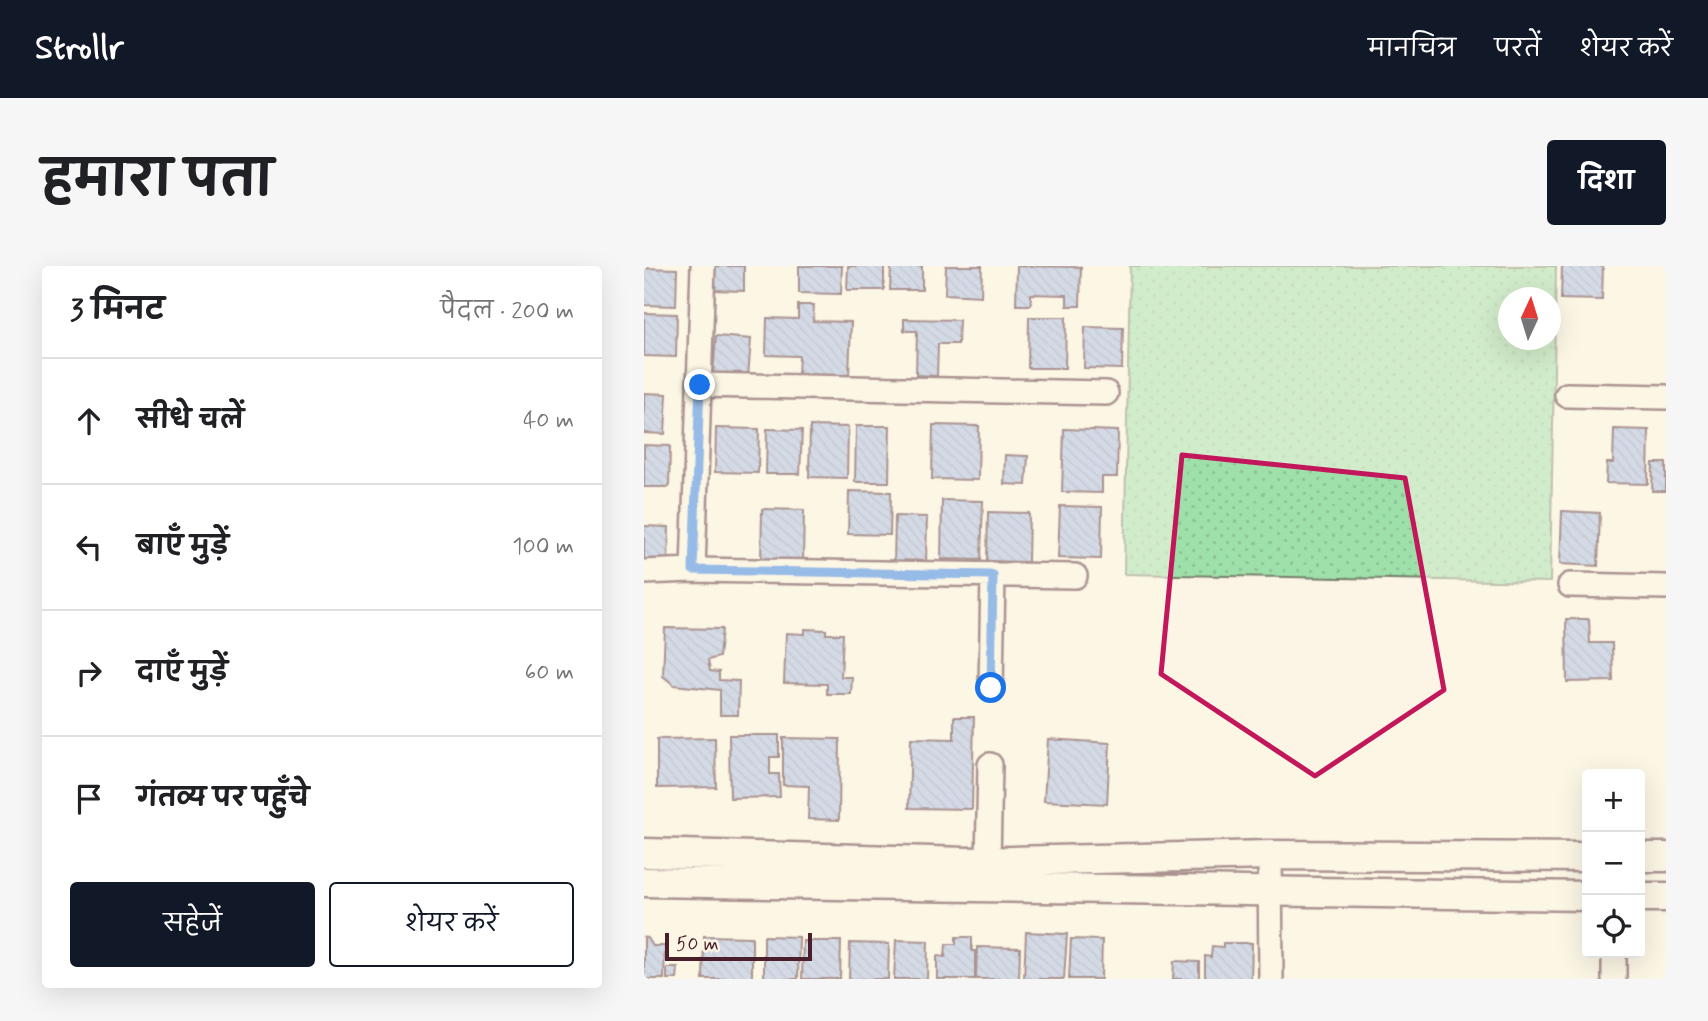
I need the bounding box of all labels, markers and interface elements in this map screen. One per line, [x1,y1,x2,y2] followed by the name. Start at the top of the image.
[35,27,124,71] text: Strollr
[1368,34,1456,65] text: मानचित्र
[1494,34,1541,65] text: परतें
[1579,34,1673,65] text: शेयर करें
[1547,140,1666,225] button: दिशा
[42,149,273,214] text: हमारा पता
[1498,287,1561,350] north arrow
[70,291,164,330] text: 3 मिनट
[440,297,574,327] text: पैदल · 200 m
[684,369,715,400] route end
[70,402,108,440] icon: ahead
[137,404,244,438] text: सीधे चलें
[523,406,574,436] text: 40 m
[70,528,108,566] icon: left
[137,530,229,564] text: बाएँ मुड़ें
[512,532,574,562] text: 100 m
[70,654,108,692] icon: right
[137,656,228,690] text: दाएँ मुड़ें
[525,658,574,688] text: 60 m
[975,672,1006,703] route start
[1582,769,1645,958] map controls
[1582,769,1645,832] button: +
[70,780,108,818] icon: arrive
[137,782,309,816] text: गंतव्य पर पहुँचे
[1582,832,1645,895] button: −
[70,882,315,967] button: सहेजें
[329,882,574,967] button: शेयर करें
[1582,895,1645,958] button: locate
[665,930,812,962] scale bar
[676,932,719,957] text: 50 m

